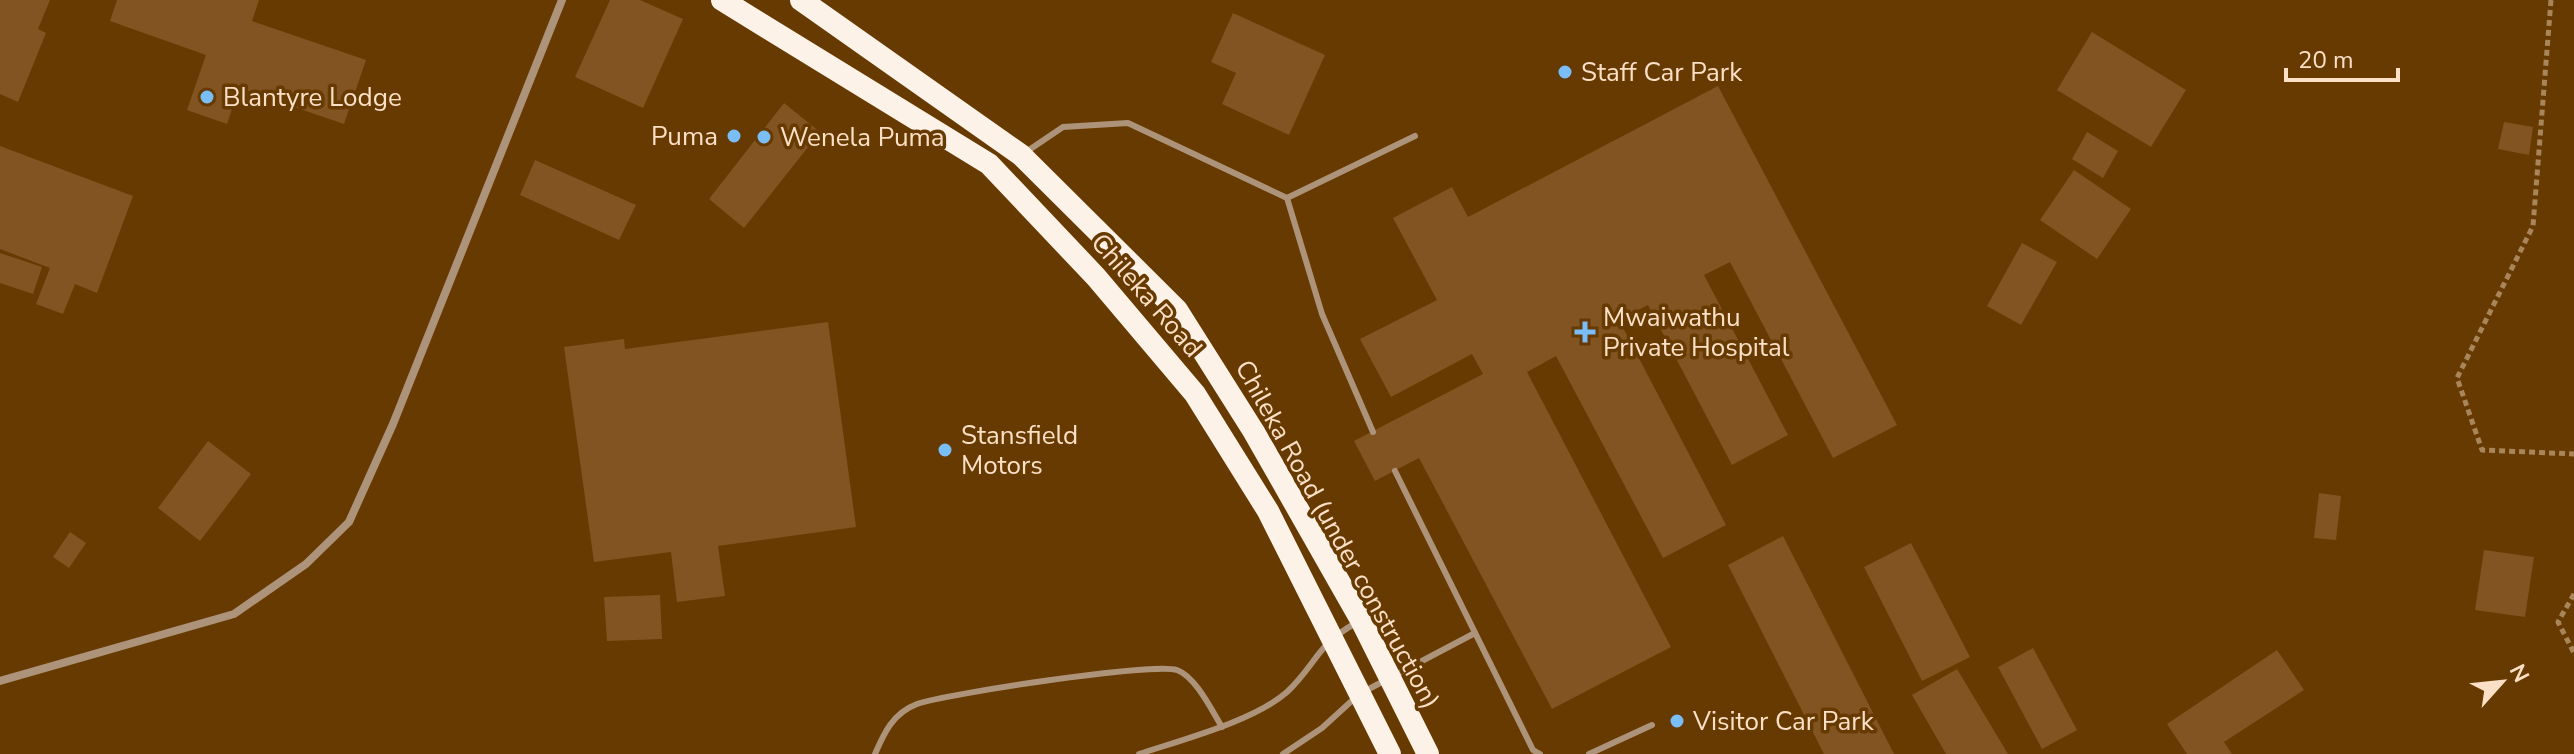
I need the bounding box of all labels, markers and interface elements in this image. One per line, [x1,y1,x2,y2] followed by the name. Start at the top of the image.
[2286,32,2398,82] scale bar
[2298,44,2354,76] text: 20 m
[1581,55,1743,90] place label: Staff Car Park
[1556,63,1574,81] marker: Staff Car Park
[223,80,402,115] place label: Blantyre Lodge
[198,88,216,106] marker: Blantyre Lodge
[651,119,718,154] place label: Puma
[780,120,945,155] place label: Wenela Puma
[725,127,743,145] marker: Puma
[755,128,773,146] marker: Wenela Puma
[1083,226,1210,365] street label: Chileka Road
[1603,300,1790,365] place label: Mwaiwathu Private Hospital
[1574,321,1596,343] marker: Mwaiwathu Private Hospital
[1227,354,1448,715] street label: Chileka Road (under construction)
[961,418,1078,483] place label: Stansfield Motors
[936,441,954,459] marker: Stansfield Motors
[2462,642,2542,722] north arrow
[2502,659,2536,688] text: N
[1692,704,1875,739] place label: Visitor Car Park
[1668,712,1686,730] marker: Visitor Car Park

